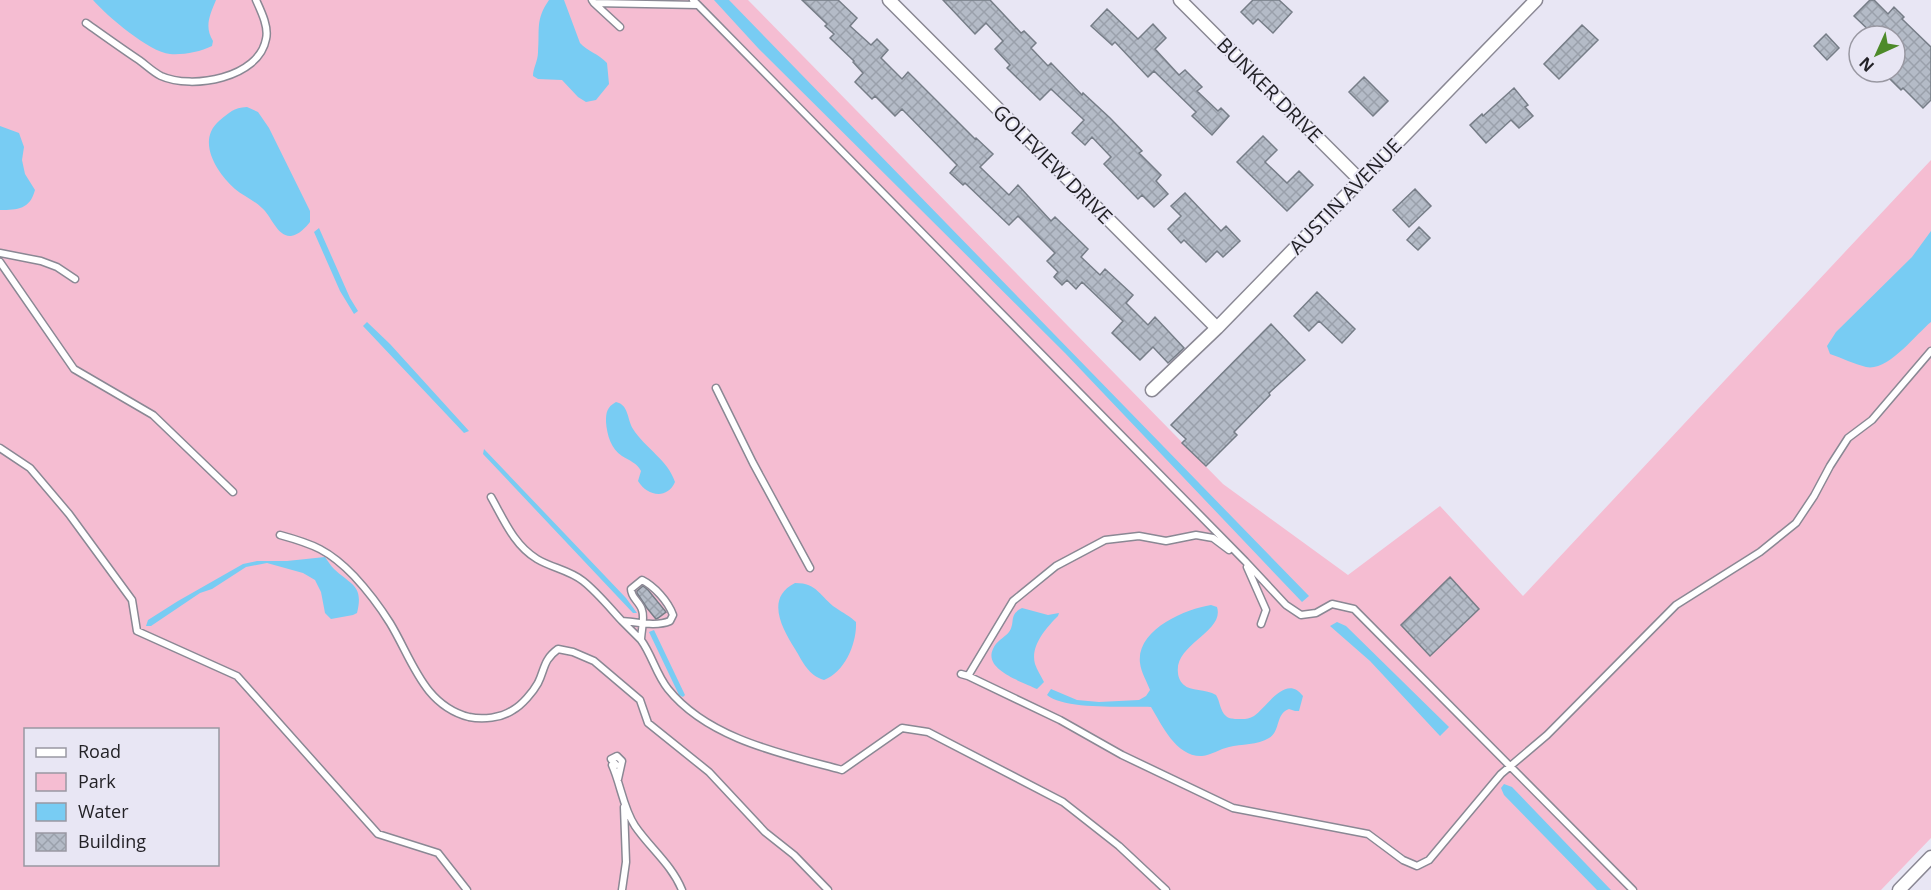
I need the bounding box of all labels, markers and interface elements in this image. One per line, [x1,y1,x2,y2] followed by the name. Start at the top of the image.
[1847,24,1907,84] north arrow
[1211,31,1329,149] street label: BUNKER DRIVE
[1854,52,1879,77] text: N
[987,98,1119,230] street label: GOLFVIEW DRIVE
[1283,132,1407,260] street label: AUSTIN AVENUE
[24,728,219,866] legend
[78,739,121,763] text: Road
[78,769,116,793] text: Park
[78,799,129,823] text: Water
[78,829,146,853] text: Building

